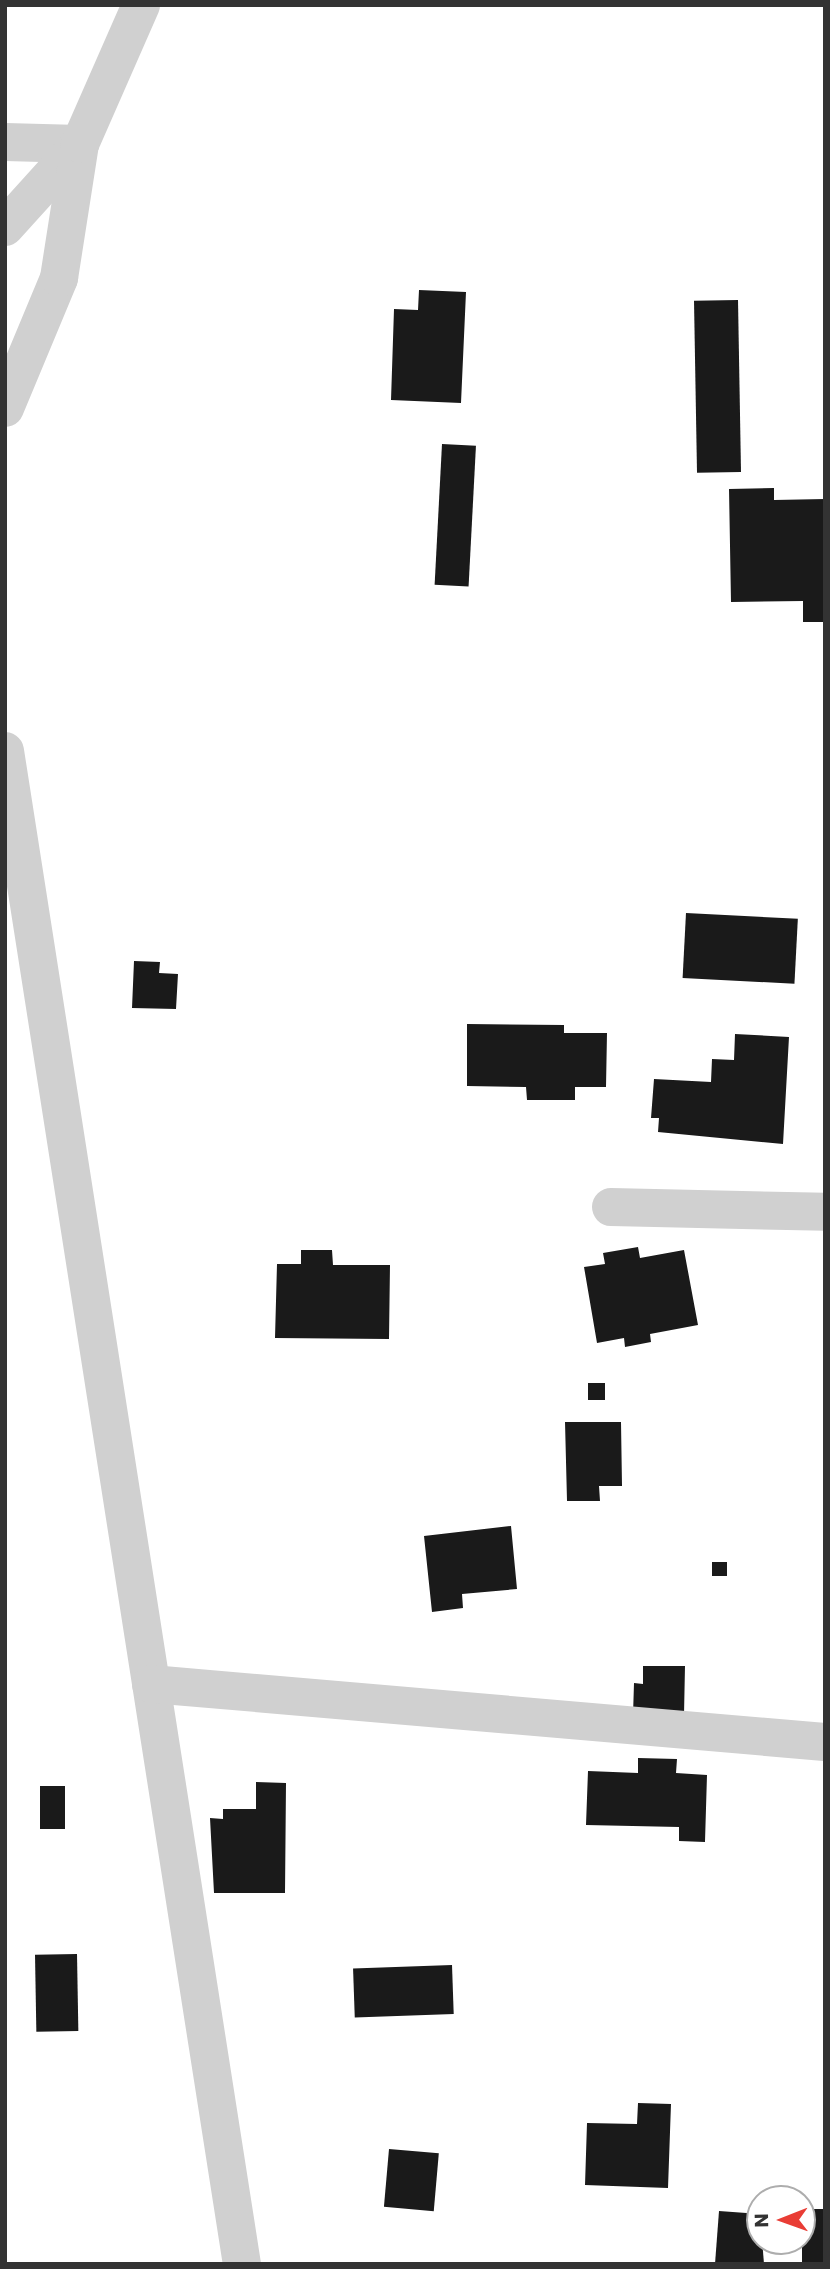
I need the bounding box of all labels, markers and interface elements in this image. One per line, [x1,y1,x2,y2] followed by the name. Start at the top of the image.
[746,2185,816,2255] north arrow
[748,2213,775,2228] text: N

